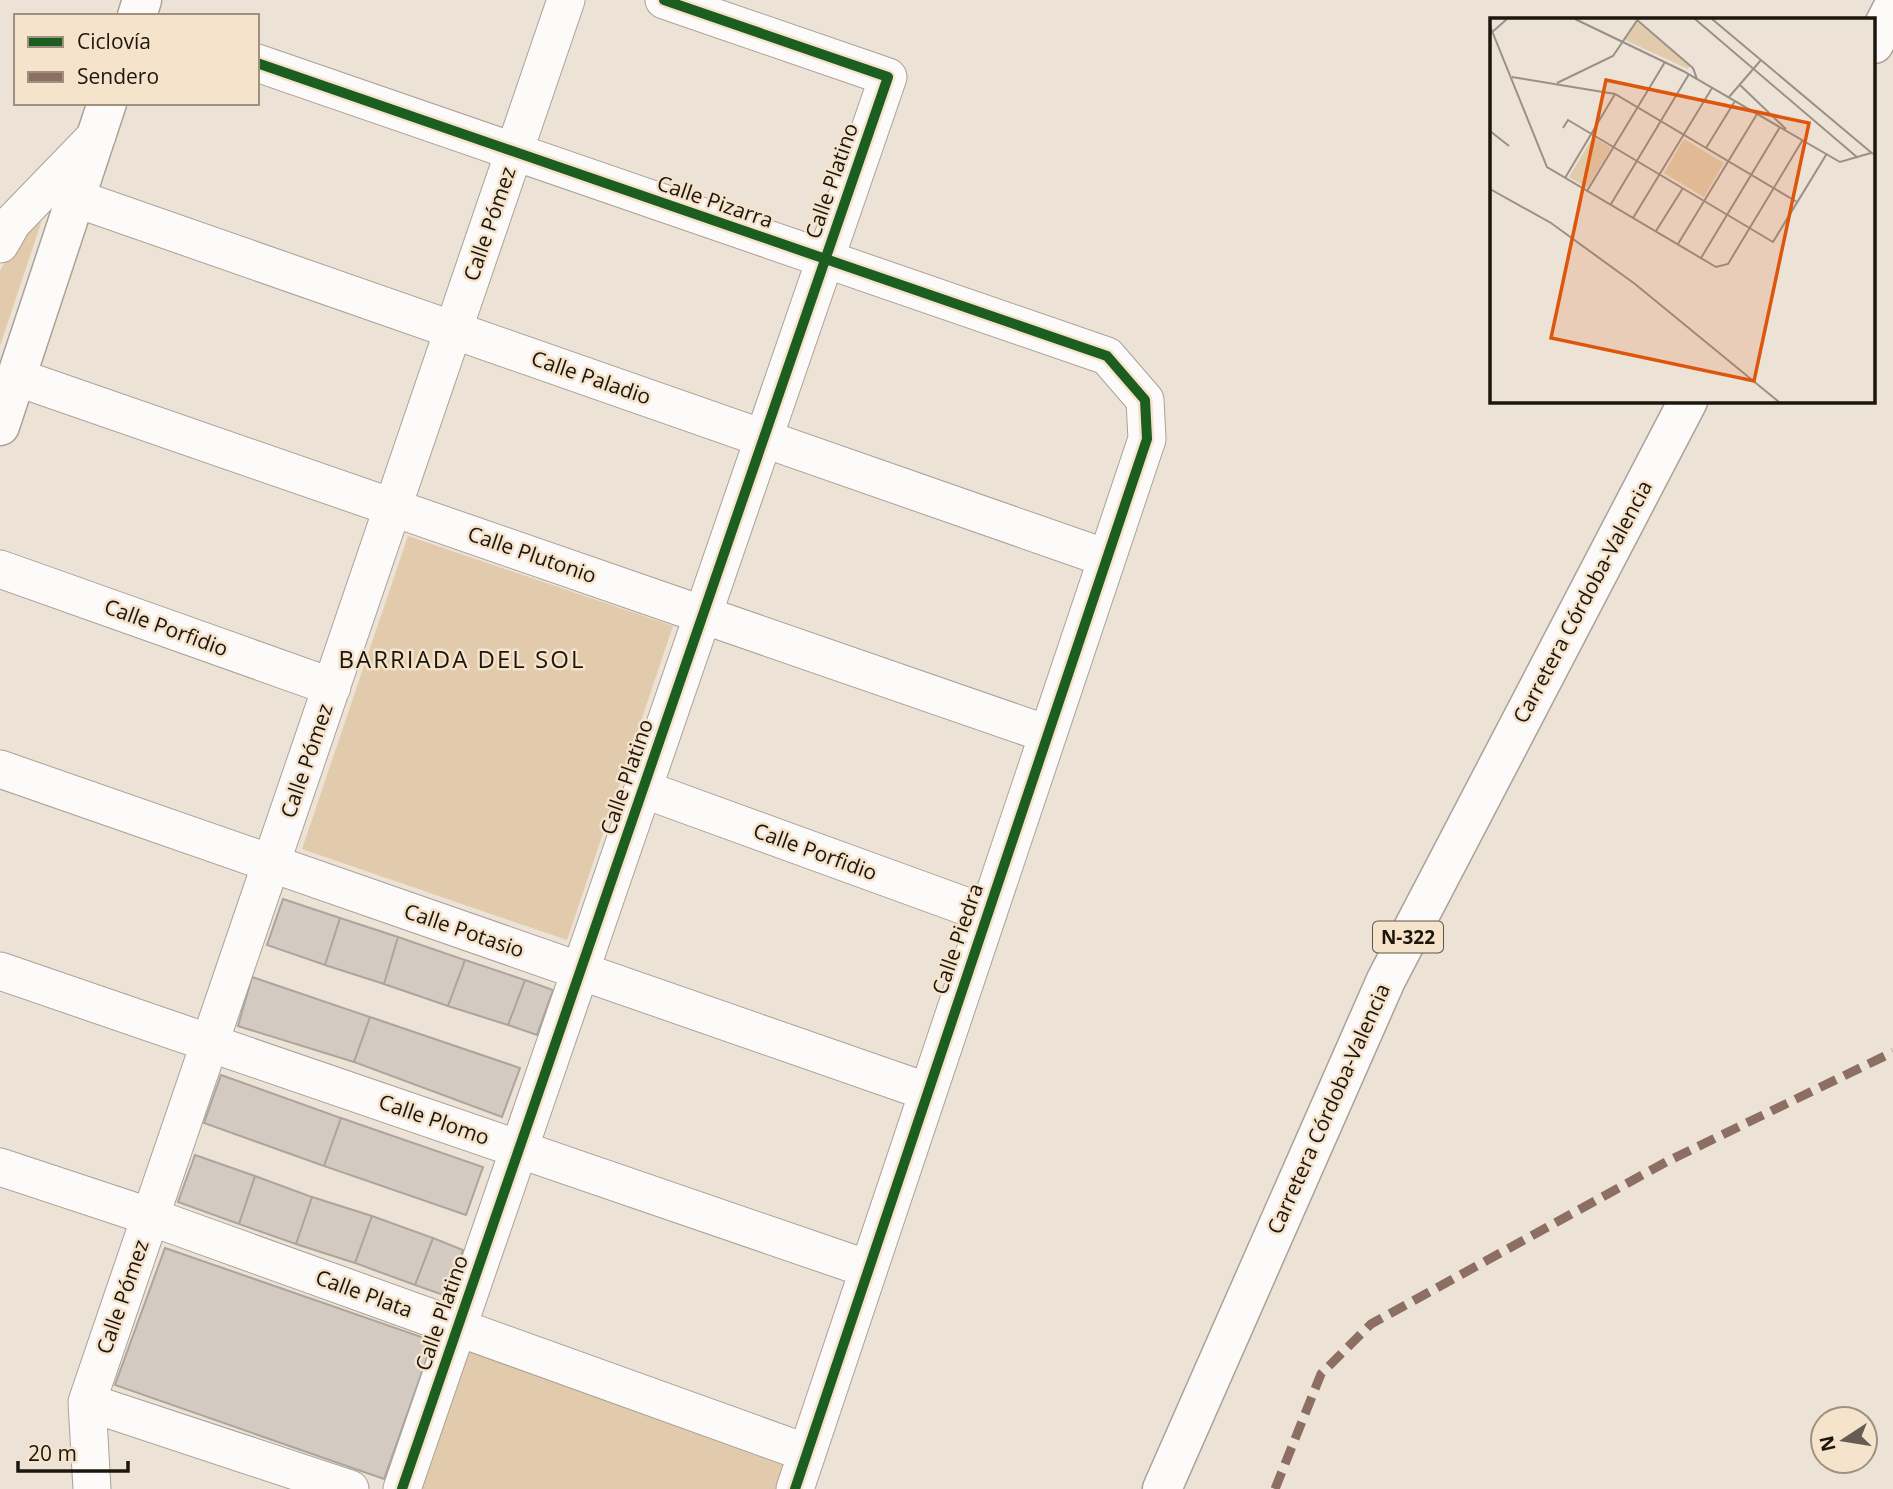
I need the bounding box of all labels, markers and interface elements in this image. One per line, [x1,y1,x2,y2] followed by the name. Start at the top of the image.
[14,14,259,105] legend
[1490,18,1876,402] inset map
[77,27,151,55] text: Ciclovía
[77,62,159,90] text: Sendero
[798,119,864,242] street label: Calle Platino
[456,163,522,285] street label: Calle Pómez
[654,168,777,234] street label: Calle Pizarra
[528,343,655,411] street label: Calle Paladio
[1506,475,1658,728] street label: Carretera Córdoba-Valencia
[464,519,600,589] street label: Calle Plutonio
[101,592,232,662] street label: Calle Porfidio
[339,642,585,675] district label: BARRIADA DEL SOL
[273,700,339,822] street label: Calle Pómez
[593,715,659,838] street label: Calle Platino
[750,816,881,886] street label: Calle Porfidio
[925,879,989,998] street label: Calle Piedra
[401,896,528,964] street label: Calle Potasio
[1373,922,1443,953] road number: N-322
[1260,979,1396,1238] street label: Carretera Córdoba-Valencia
[375,1087,493,1151] street label: Calle Plomo
[89,1236,155,1358] street label: Calle Pómez
[408,1251,474,1374] street label: Calle Platino
[312,1263,417,1324] street label: Calle Plata
[1809,1405,1879,1475] north arrow
[18,1430,128,1474] scale bar
[1813,1433,1842,1454] text: N
[28,1439,77,1467] text: 20 m

